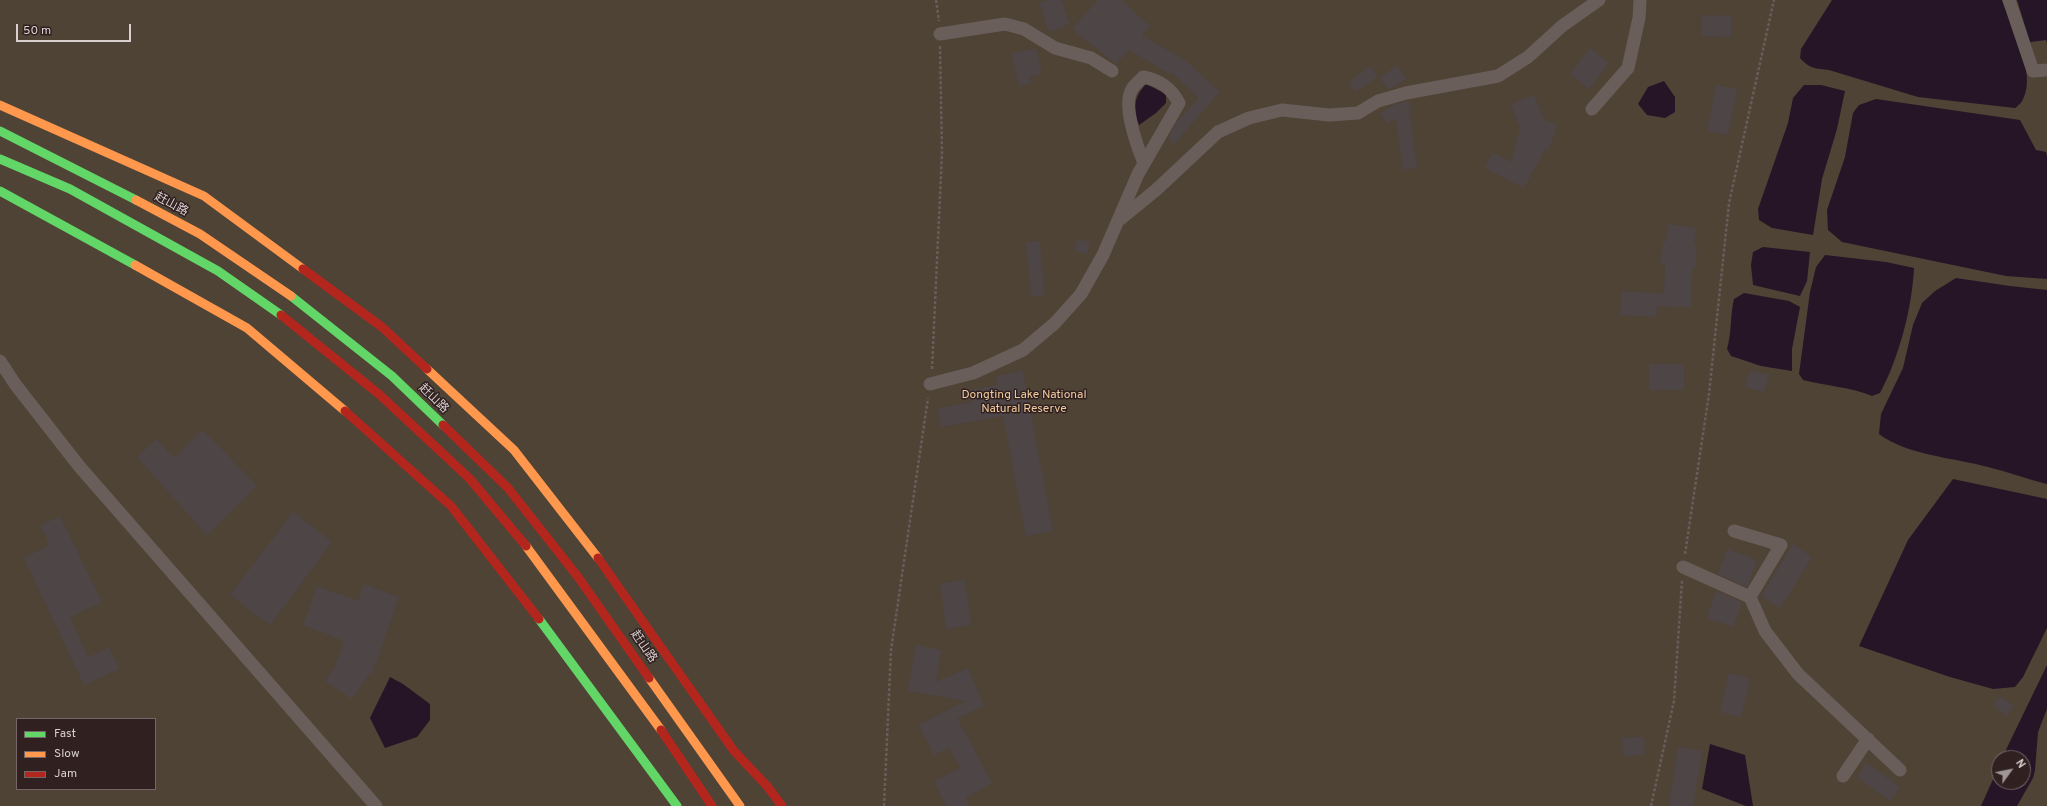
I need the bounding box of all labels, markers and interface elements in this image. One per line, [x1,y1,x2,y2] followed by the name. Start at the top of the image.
[18,16,133,42] scale bar
[23,23,51,39] text: 50 m
[152,190,190,220] street label: 赶山路
[415,381,451,417] street label: 赶山路
[961,389,1087,417] park label: Dongting Lake National Natural Reserve
[627,628,659,666] street label: 赶山路
[16,718,156,790] legend
[54,726,76,742] text: Fast
[54,746,80,762] text: Slow
[1991,750,2031,790] north arrow
[2012,757,2028,771] text: N
[54,766,77,782] text: Jam

